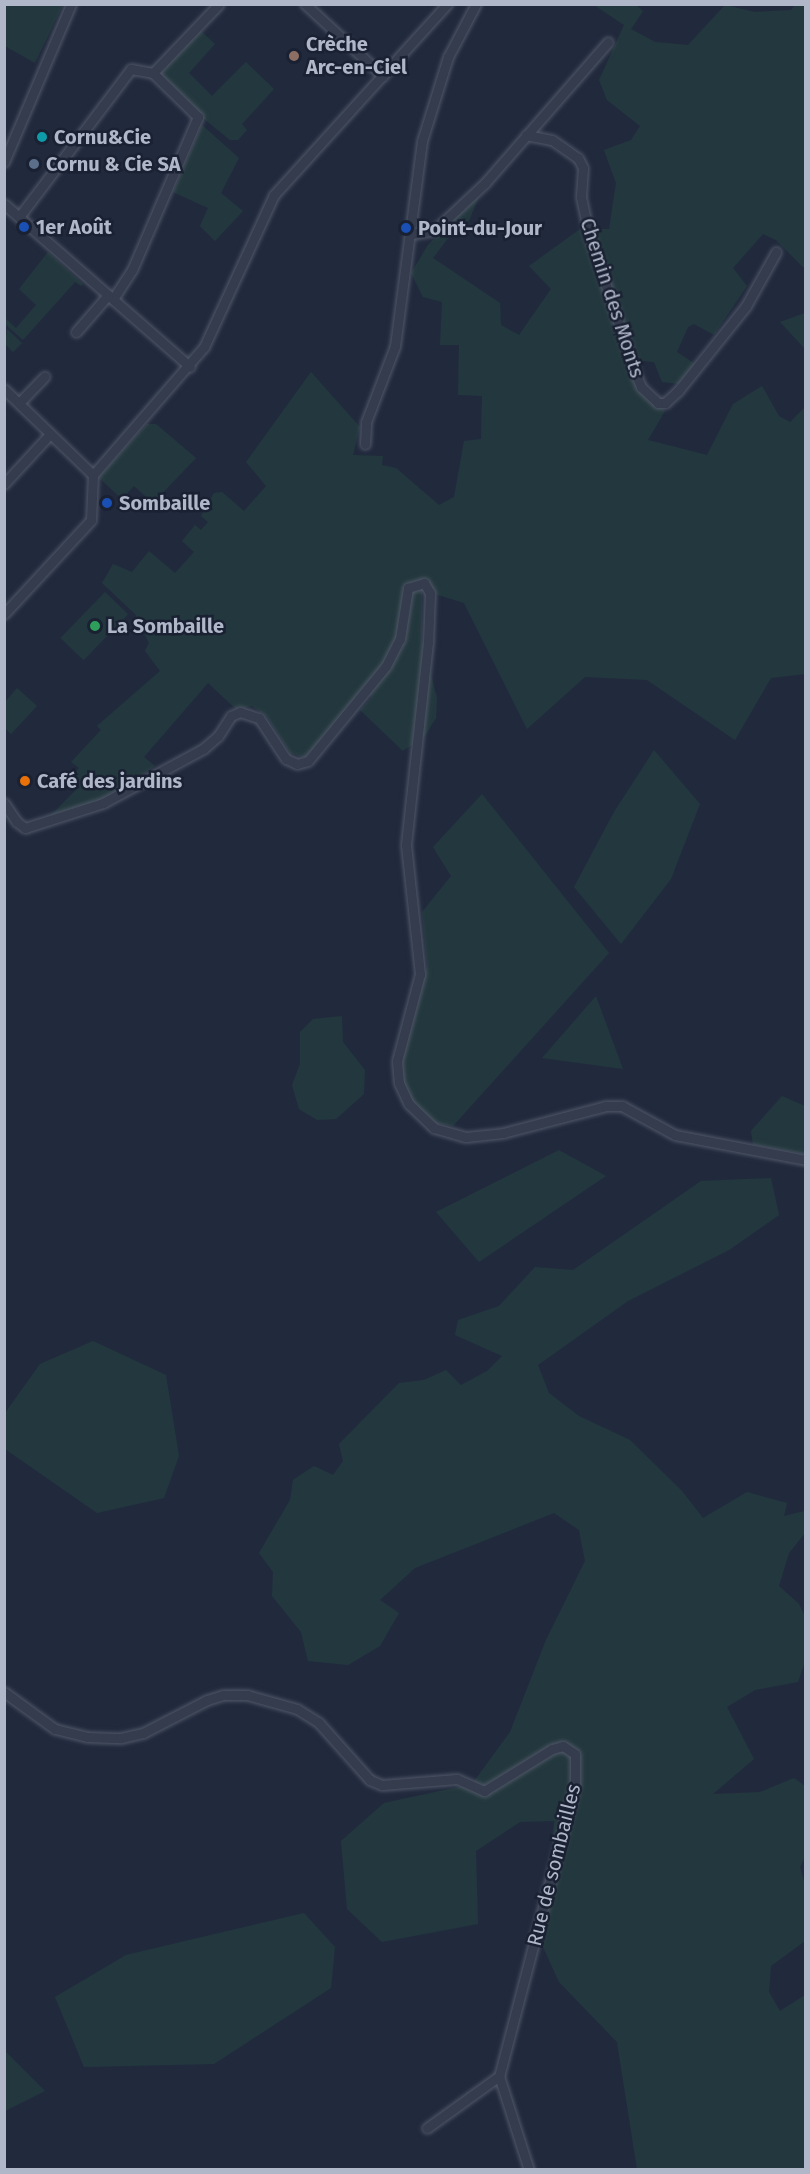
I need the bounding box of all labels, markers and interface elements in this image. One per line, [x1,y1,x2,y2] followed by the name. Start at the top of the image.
[306,33,407,80] place label: Crèche Arc-en-Ciel
[287,49,301,63] marker: Crèche Arc-en-Ciel
[54,125,151,149] place label: Cornu&Cie
[35,130,49,144] marker: Cornu&Cie
[46,152,181,176] place label: Cornu & Cie SA
[27,157,41,171] marker: Cornu & Cie SA
[36,215,112,239] place label: 1er Août
[575,215,649,381] street label: Chemin des Monts
[418,216,542,240] place label: Point-du-Jour
[17,220,31,234] marker: 1er Août
[399,221,413,235] marker: Point-du-Jour
[119,491,210,515] place label: Sombaille
[100,496,114,510] marker: Sombaille
[107,614,224,638] place label: La Sombaille
[88,619,102,633] marker: La Sombaille
[37,769,182,793] place label: Café des jardins
[18,774,32,788] marker: Café des jardins
[522,1781,586,1949] street label: Rue de sombailles

